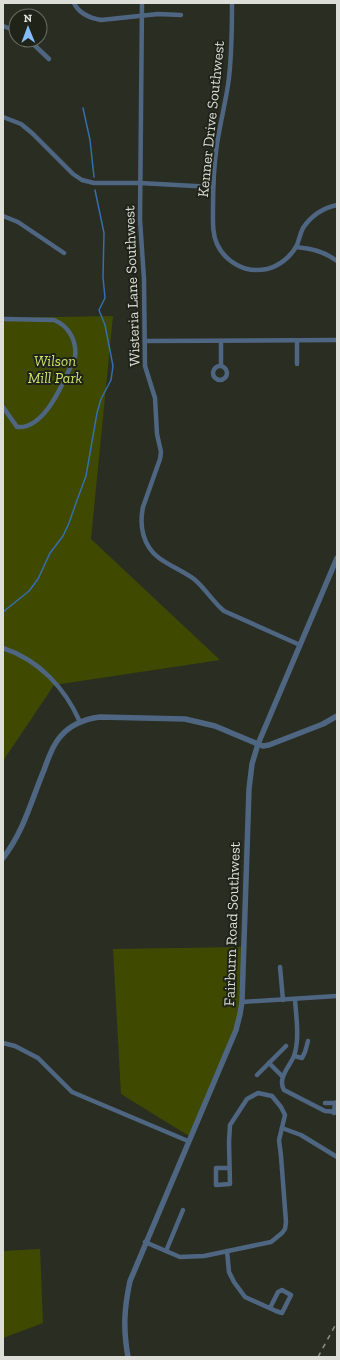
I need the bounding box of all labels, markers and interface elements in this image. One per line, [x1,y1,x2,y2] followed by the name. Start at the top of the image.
[8,8,48,48] north arrow
[24,12,33,25] text: N
[194,40,228,198] street label: Kenner Drive Southwest
[120,205,144,367] street label: Wisteria Lane Southwest
[28,352,83,387] park label: Wilson Mill Park
[220,841,244,1007] street label: Fairburn Road Southwest

